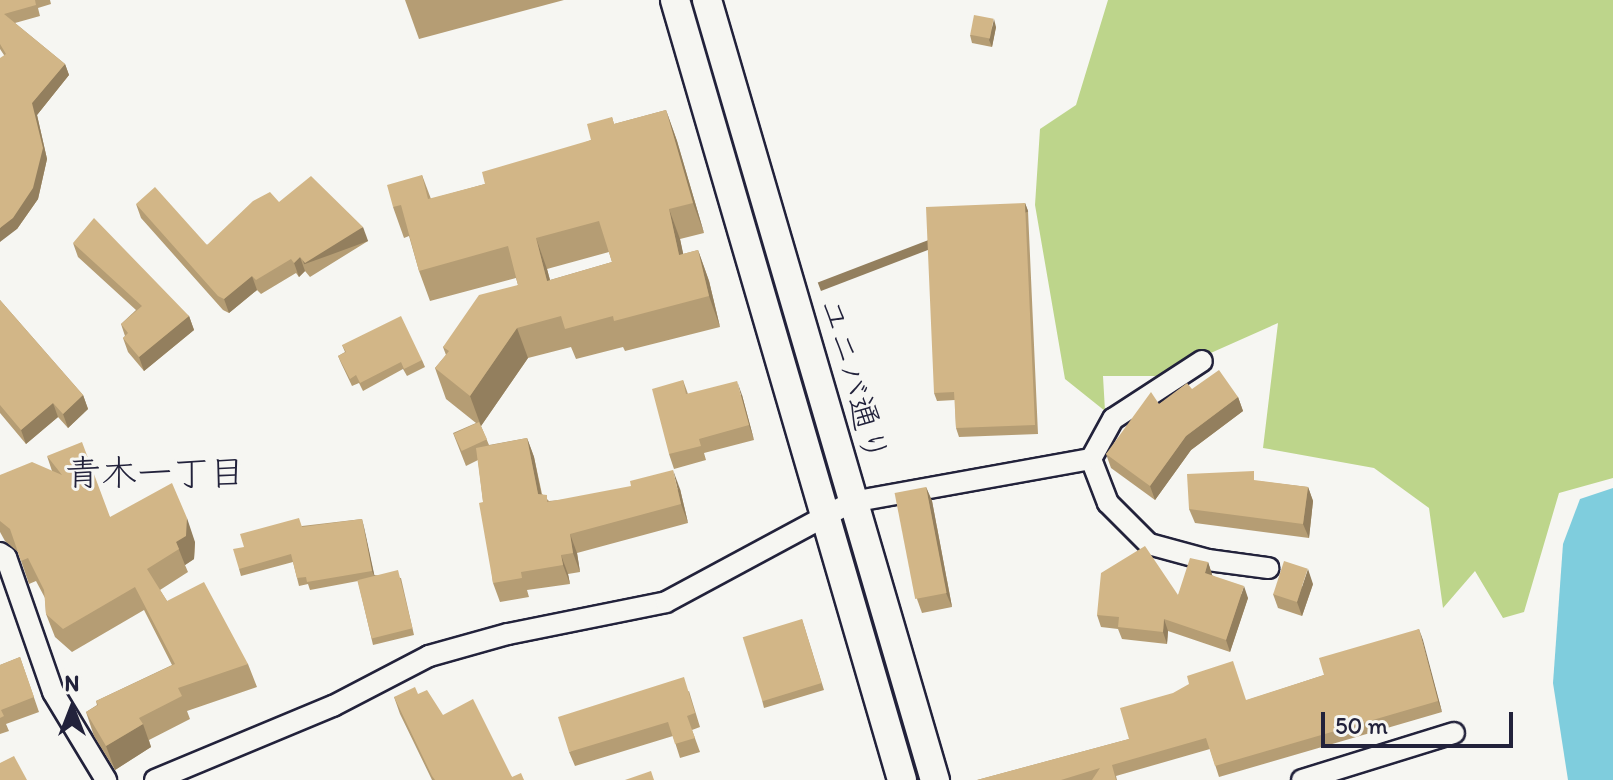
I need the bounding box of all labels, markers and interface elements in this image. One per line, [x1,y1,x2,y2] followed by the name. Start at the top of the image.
[811,293,897,467] street label: ユニバ通り
[65,451,245,495] district label: 青木一丁目
[32,668,112,748] north arrow
[65,670,79,697] text: N
[1325,696,1517,746] scale bar
[1335,711,1388,740] text: 50 m

